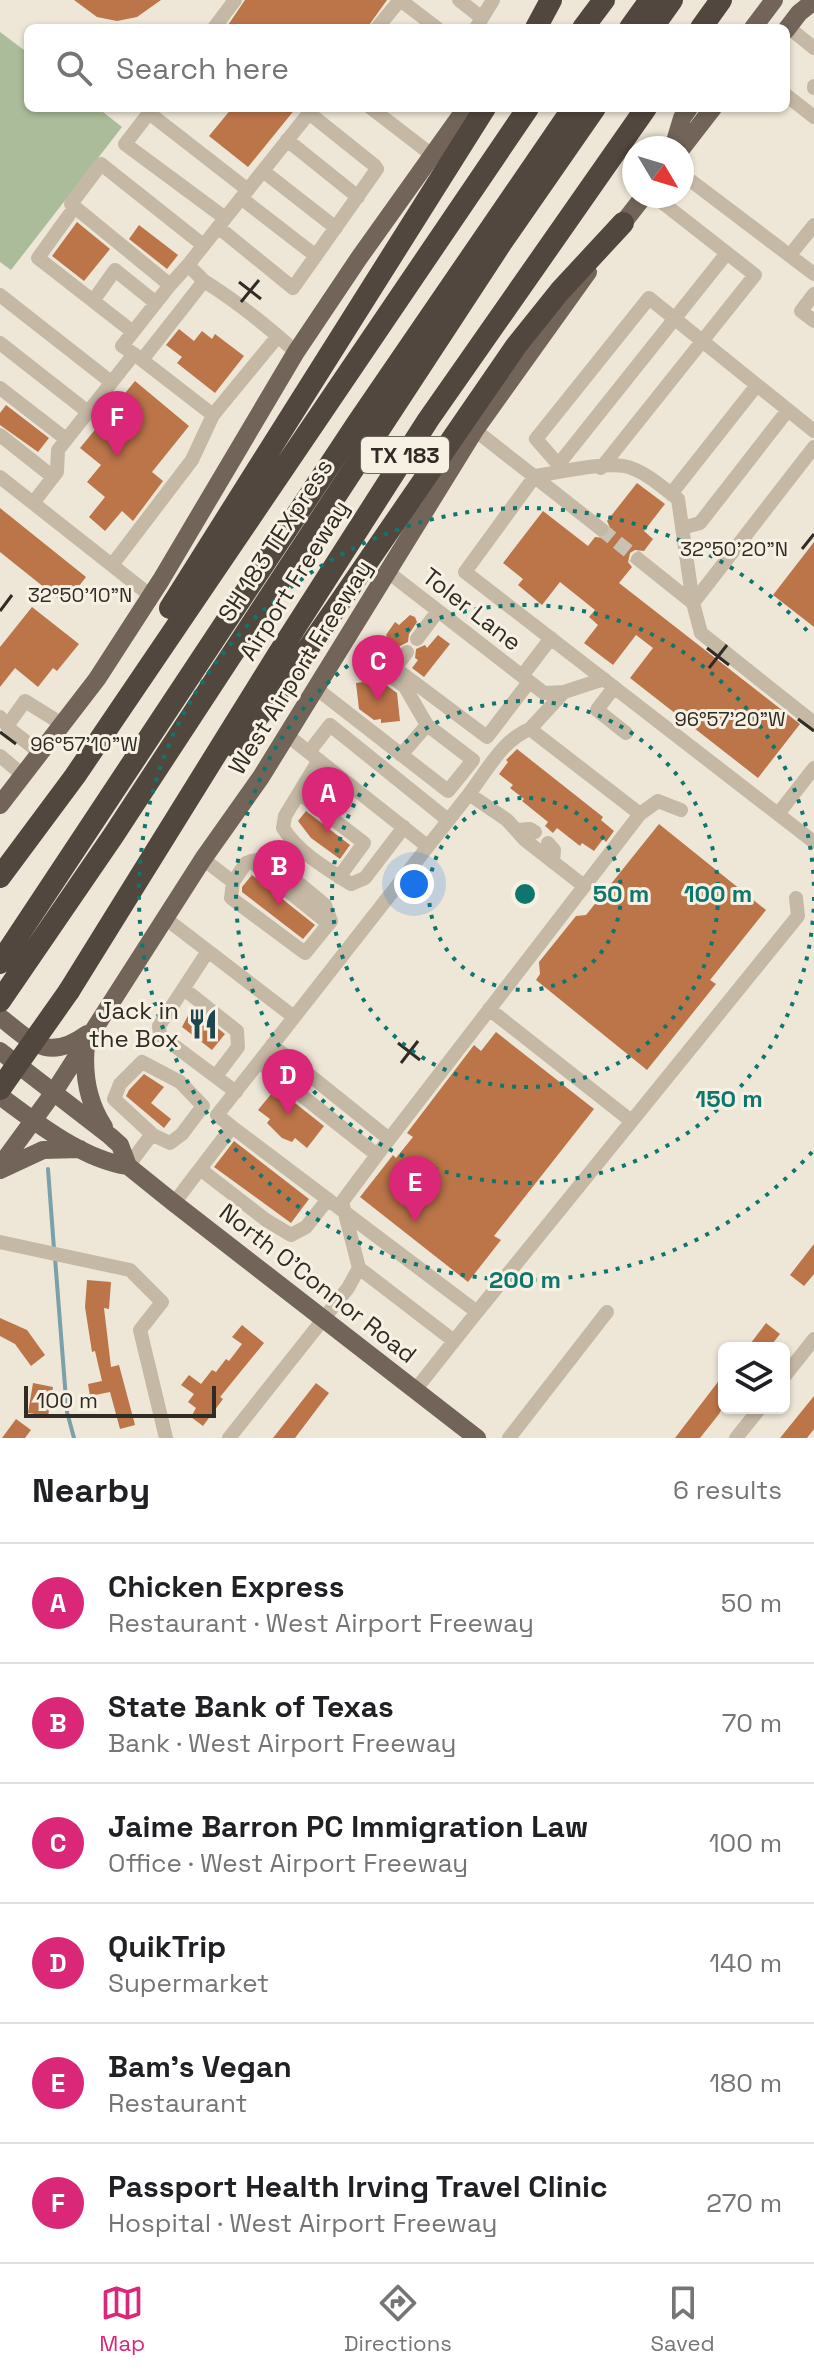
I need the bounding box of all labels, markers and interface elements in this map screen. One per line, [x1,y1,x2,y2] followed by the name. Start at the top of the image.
[24,24,790,112] search box
[52,46,96,90] icon: search
[116,49,289,88] text: Search here
[622,136,694,208] north arrow
[91,391,143,457] pin: F
[361,437,449,473] road number: TX 183
[211,453,339,627] street label: SH 183 TEXpress
[232,494,356,666] street label: Airport Freeway
[680,536,788,562] text: 32°50'20"N
[221,554,379,780] street label: West Airport Freeway
[416,561,528,657] street label: Toler Lane
[28,582,132,608] text: 32°50'10"N
[352,635,404,701] pin: C
[674,706,786,732] text: 96°57'20"W
[30,731,138,757] text: 96°57'10"W
[302,767,354,833] pin: A
[253,840,305,906] pin: B
[394,864,434,904] your location
[593,878,649,909] text: 50 m
[684,878,752,909] text: 100 m
[511,880,539,908] centre of rings
[89,995,179,1054] place label: Jack in the Box
[186,1007,220,1041] restaurant icon: Jack in the Box
[262,1049,314,1115] pin: D
[695,1083,763,1114] text: 150 m
[389,1156,441,1222] pin: E
[213,1196,423,1370] street label: North O'Connor Road
[489,1264,561,1295] text: 200 m
[718,1342,790,1414] map controls
[718,1342,790,1414] button: layers
[24,1382,216,1418] scale bar
[36,1386,98,1414] text: 100 m
[32,1469,150,1512] text: Nearby
[673,1473,782,1507] text: 6 results
[108,1567,344,1606] text: Chicken Express
[50,1586,66,1620] text: A
[721,1586,782,1620] text: 50 m
[108,1606,534,1640] text: Restaurant · West Airport Freeway
[108,1687,394,1726] text: State Bank of Texas
[49,1706,67,1740] text: B
[722,1706,782,1740] text: 70 m
[108,1726,456,1760] text: Bank · West Airport Freeway
[108,1807,588,1846] text: Jaime Barron PC Immigration Law
[50,1826,66,1860] text: C
[709,1826,782,1860] text: 100 m
[108,1846,468,1880] text: Office · West Airport Freeway
[108,1927,226,1966] text: QuikTrip
[49,1946,67,1980] text: D
[709,1946,782,1980] text: 140 m
[108,1966,269,2000] text: Supermarket
[108,2047,292,2086] text: Bam's Vegan
[51,2066,65,2100] text: E
[709,2066,782,2100] text: 180 m
[108,2086,247,2120] text: Restaurant
[108,2167,608,2206] text: Passport Health Irving Travel Clinic
[51,2186,65,2220] text: F
[706,2186,782,2220] text: 270 m
[108,2206,498,2240] text: Hospital · West Airport Freeway
[99,2281,145,2357] tab: Map
[344,2281,452,2357] tab: Directions
[650,2281,715,2357] tab: Saved

